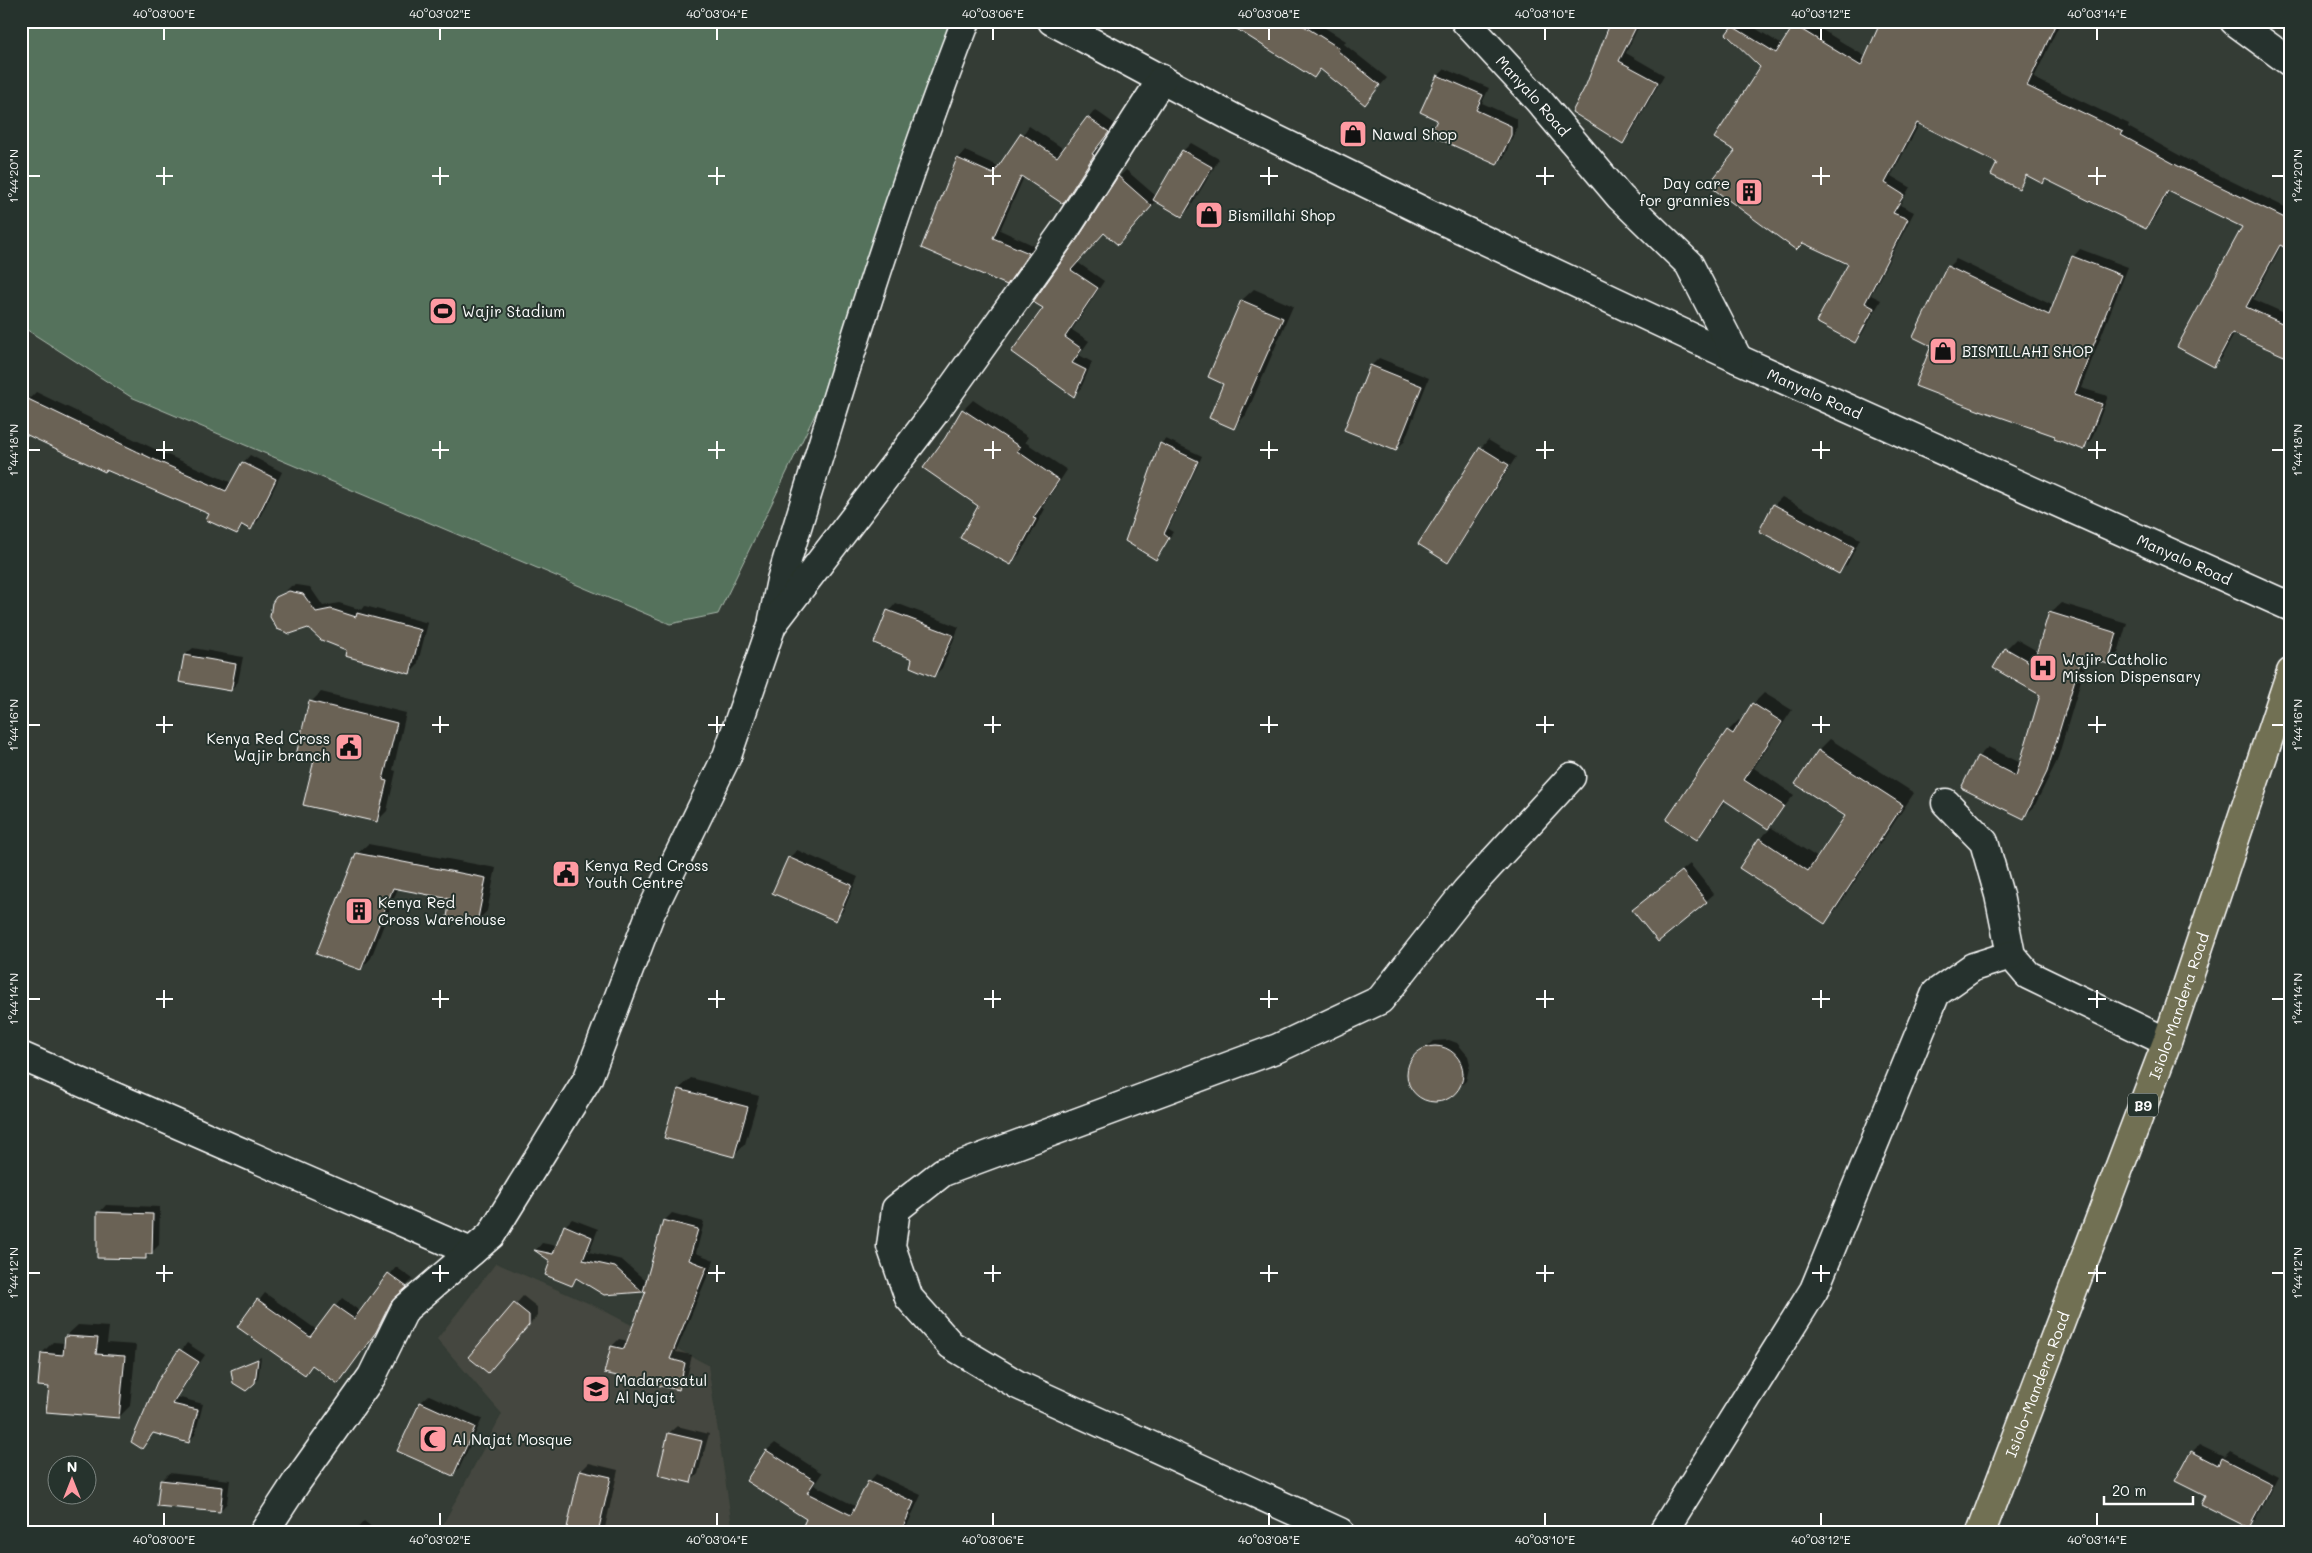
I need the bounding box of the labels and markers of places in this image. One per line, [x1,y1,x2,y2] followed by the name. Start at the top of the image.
[1338,119,1368,149] shop icon: Nawal Shop
[1372,124,1457,144] place label: Nawal Shop
[1640,173,1730,210] place label: Day care for grannies
[1734,177,1764,207] building icon: Day care for grannies
[1194,200,1224,230] shop icon: Bismillahi Shop
[1228,205,1336,225] place label: Bismillahi Shop
[428,296,458,326] sports icon: Wajir Stadium
[462,301,565,321] place label: Wajir Stadium
[1928,336,1958,366] shop icon: BISMILLAHI SHOP
[1962,341,2093,361] place label: BISMILLAHI SHOP
[2062,649,2201,686] place label: Wajir Catholic Mission Dispensary
[2028,653,2058,683] hospital icon: Wajir Catholic Mission Dispensary
[206,728,330,765] place label: Kenya Red Cross Wajir branch
[334,732,364,762] public building icon: Kenya Red Cross Wajir branch
[585,855,709,892] place label: Kenya Red Cross Youth Centre
[551,859,581,889] public building icon: Kenya Red Cross Youth Centre
[378,892,506,929] place label: Kenya Red Cross Warehouse
[344,896,374,926] building icon: Kenya Red Cross Warehouse
[615,1370,707,1407] place label: Madarasatul Al Najat
[581,1374,611,1404] school or university icon: Madarasatul Al Najat
[418,1424,448,1454] mosque icon: Al Najat Mosque
[452,1429,572,1449] place label: Al Najat Mosque

